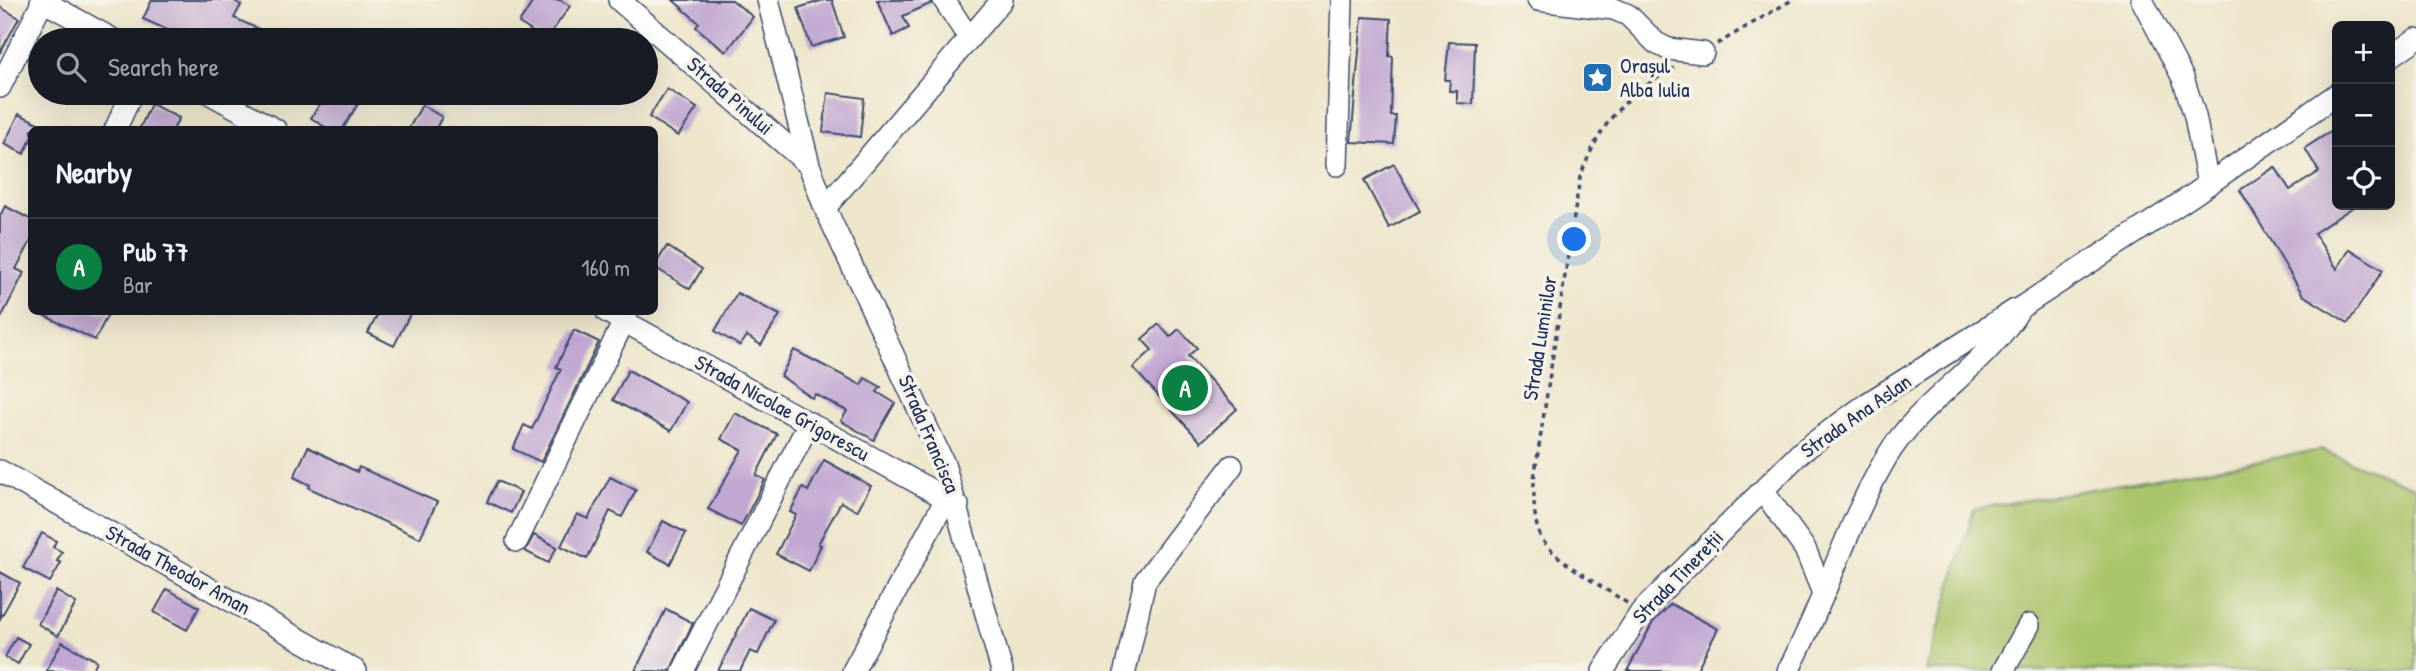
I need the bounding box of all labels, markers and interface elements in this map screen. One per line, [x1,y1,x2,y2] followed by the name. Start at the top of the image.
[2332,21,2395,210] map controls
[2332,21,2395,84] button: +
[28,28,658,105] search box
[52,48,90,86] icon: search
[108,49,219,84] text: Search here
[681,50,780,141] street label: Strada Pinului
[1620,51,1689,104] place label: Orașul Alba Iulia
[1580,61,1614,95] place icon: Orașul Alba Iulia
[2332,84,2395,147] button: −
[2332,147,2395,210] button: locate
[56,152,132,192] text: Nearby
[1557,222,1591,256] your location
[123,234,188,269] text: Pub 77
[73,252,85,283] text: A
[581,252,630,283] text: 160 m
[123,269,153,300] text: Bar
[1515,273,1564,402] street label: Strada Luminilor
[690,347,875,468] street label: Strada Nicolae Grigorescu
[1162,362,1208,414] pin: A
[1795,367,1917,464] street label: Strada Ana Aslan
[892,370,967,497] street label: Strada Francisca
[100,518,256,621] street label: Strada Theodor Aman
[1626,523,1730,630] street label: Strada Tinereții

